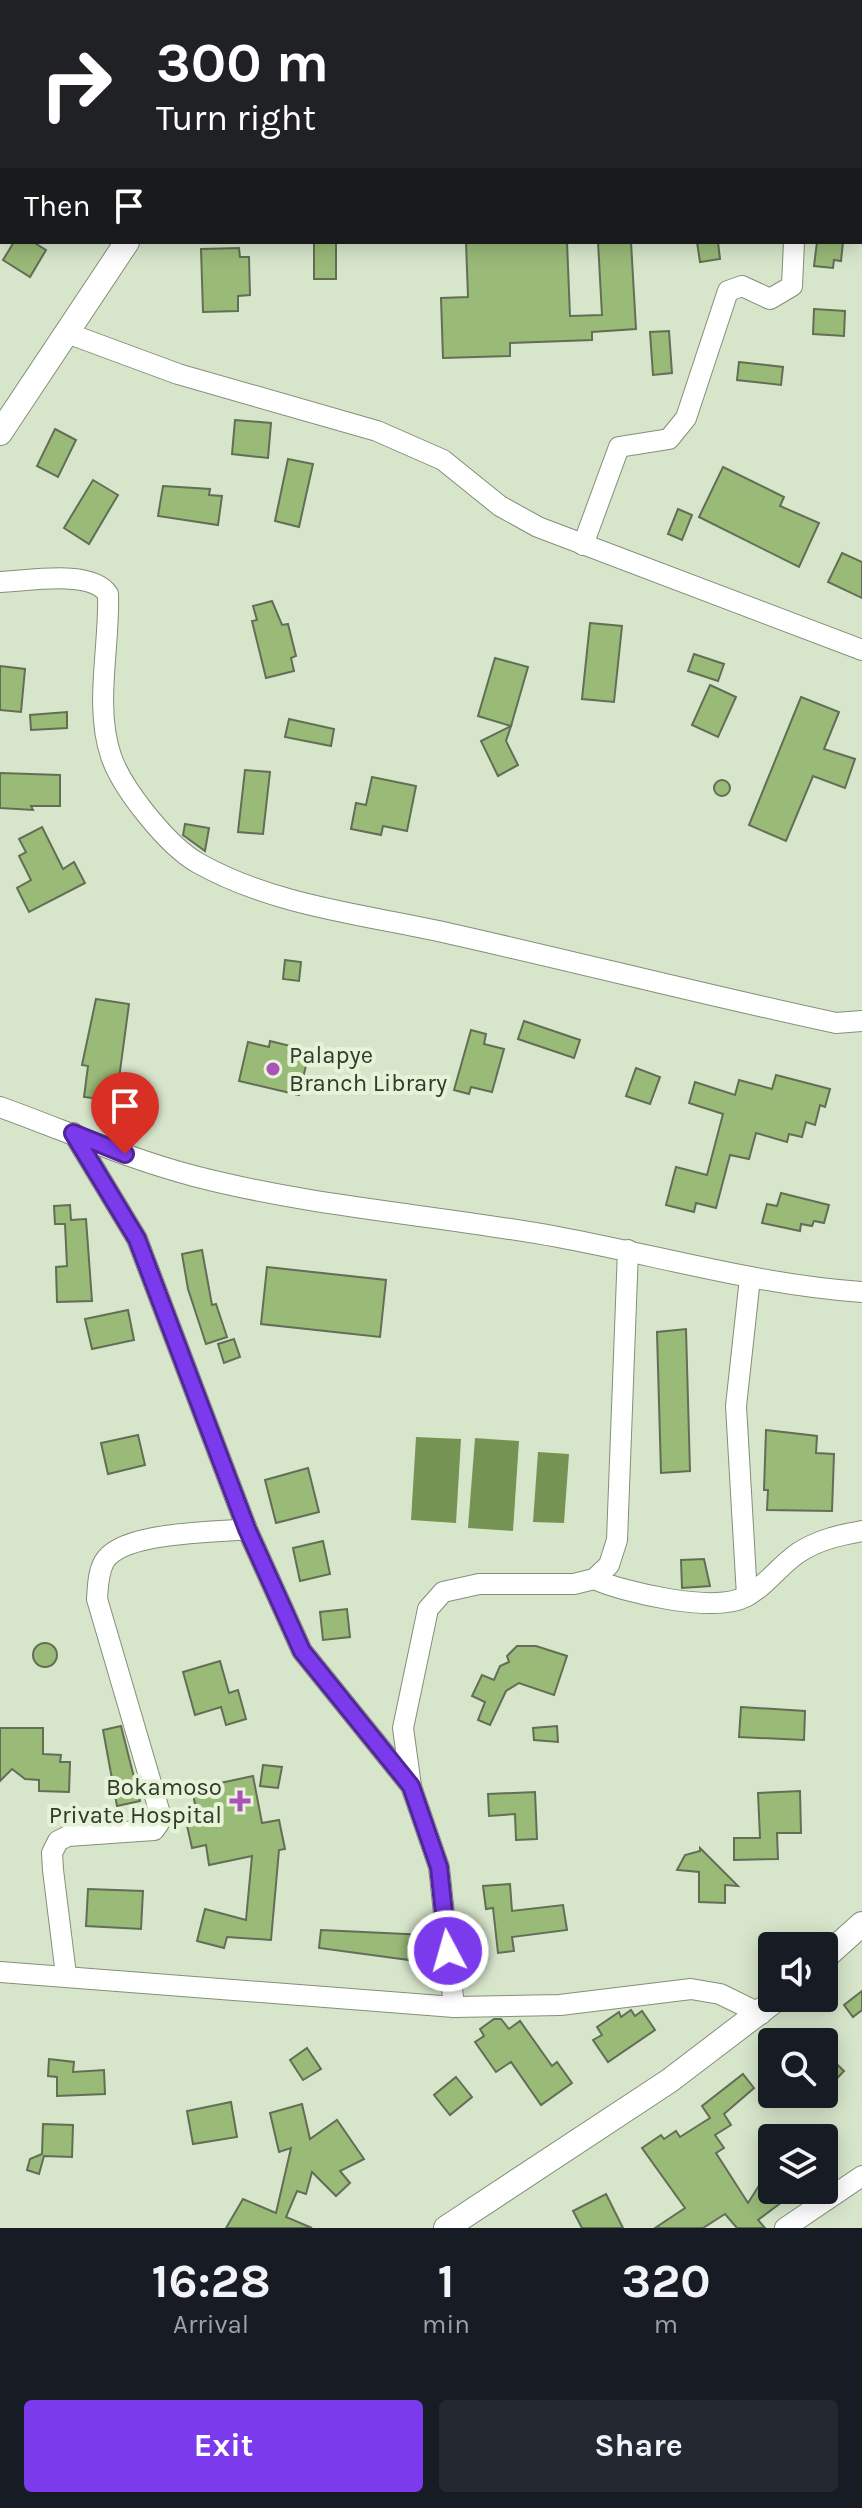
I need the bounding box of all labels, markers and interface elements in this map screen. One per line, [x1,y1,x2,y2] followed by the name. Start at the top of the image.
[156,30,329,95] text: 300 m
[24,32,128,136] icon: right
[156,97,316,139] text: Turn right
[107,184,151,228] icon: arrive
[24,188,91,224] text: Then
[289,1041,447,1097] place label: Palapye Branch Library
[264,1060,282,1078] marker: Palapye Branch Library
[91,1072,159,1154] pin
[103,1084,147,1128] icon: arrive
[49,1773,222,1829] place label: Bokamoso Private Hospital
[229,1790,251,1812] marker: Bokamoso Private Hospital
[406,1909,490,1993] position arrow
[758,1932,838,2204] map controls
[758,1932,838,2012] button: sound
[758,2028,838,2108] button: search
[758,2124,838,2204] button: layers
[151,2253,271,2309] text: 16:28
[437,2253,455,2309] text: 1
[621,2253,711,2309] text: 320
[173,2309,249,2340] text: Arrival
[422,2309,470,2340] text: min
[654,2309,678,2340] text: m
[24,2400,423,2492] button: Exit
[439,2400,838,2492] button: Share

